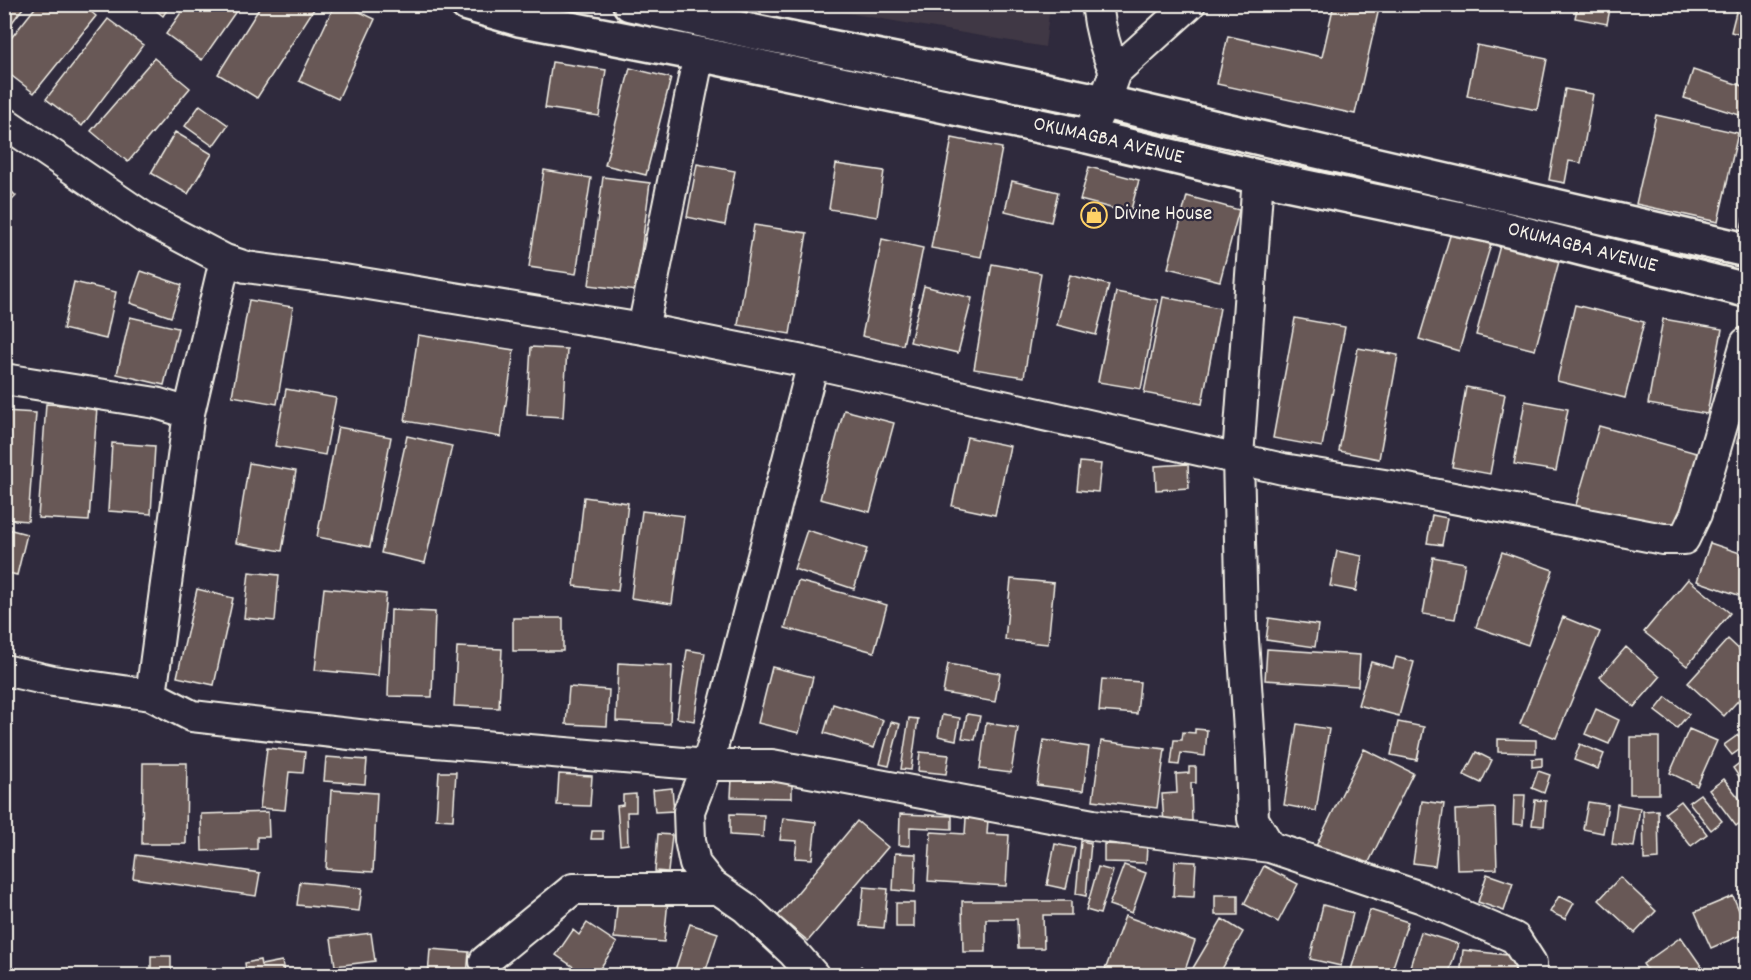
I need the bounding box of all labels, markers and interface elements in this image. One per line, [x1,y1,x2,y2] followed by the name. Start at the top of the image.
[1030,110,1187,174] street label: OKUMAGBA AVENUE
[1079,200,1109,230] shop icon: Divine House
[1114,200,1212,230] place label: Divine House
[1504,215,1661,282] street label: OKUMAGBA AVENUE

